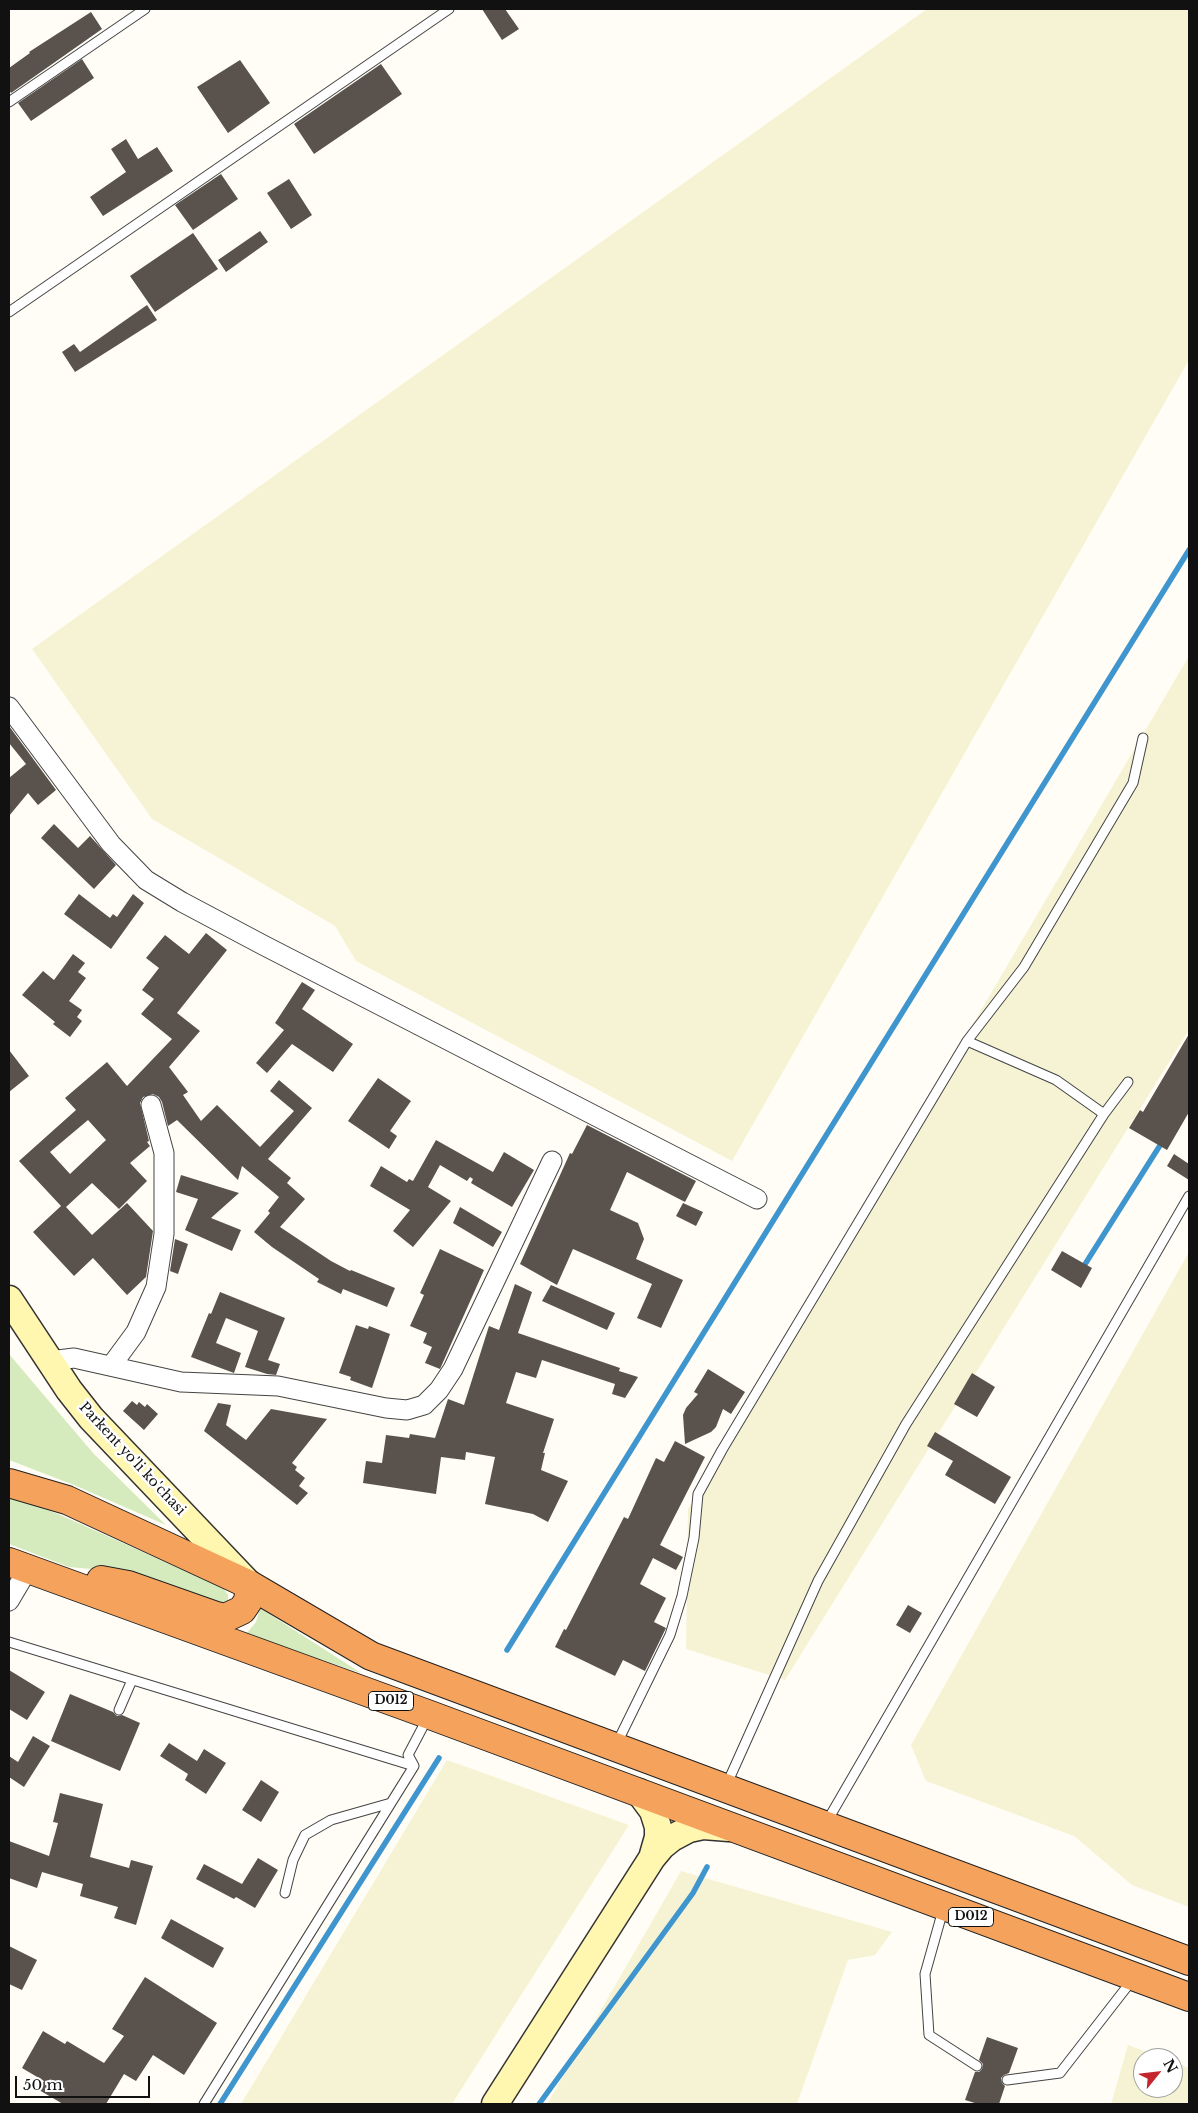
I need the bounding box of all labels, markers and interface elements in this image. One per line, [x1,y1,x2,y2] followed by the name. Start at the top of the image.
[75,1399,189,1519] street label: Parkent yo'li ko'chasi
[368,1692,414,1710] road number: D012
[948,1908,994,1926] road number: D012
[1133,2048,1183,2098] north arrow
[1159,2056,1181,2076] text: N
[18,2066,152,2098] scale bar
[23,2075,63,2094] text: 50 m

